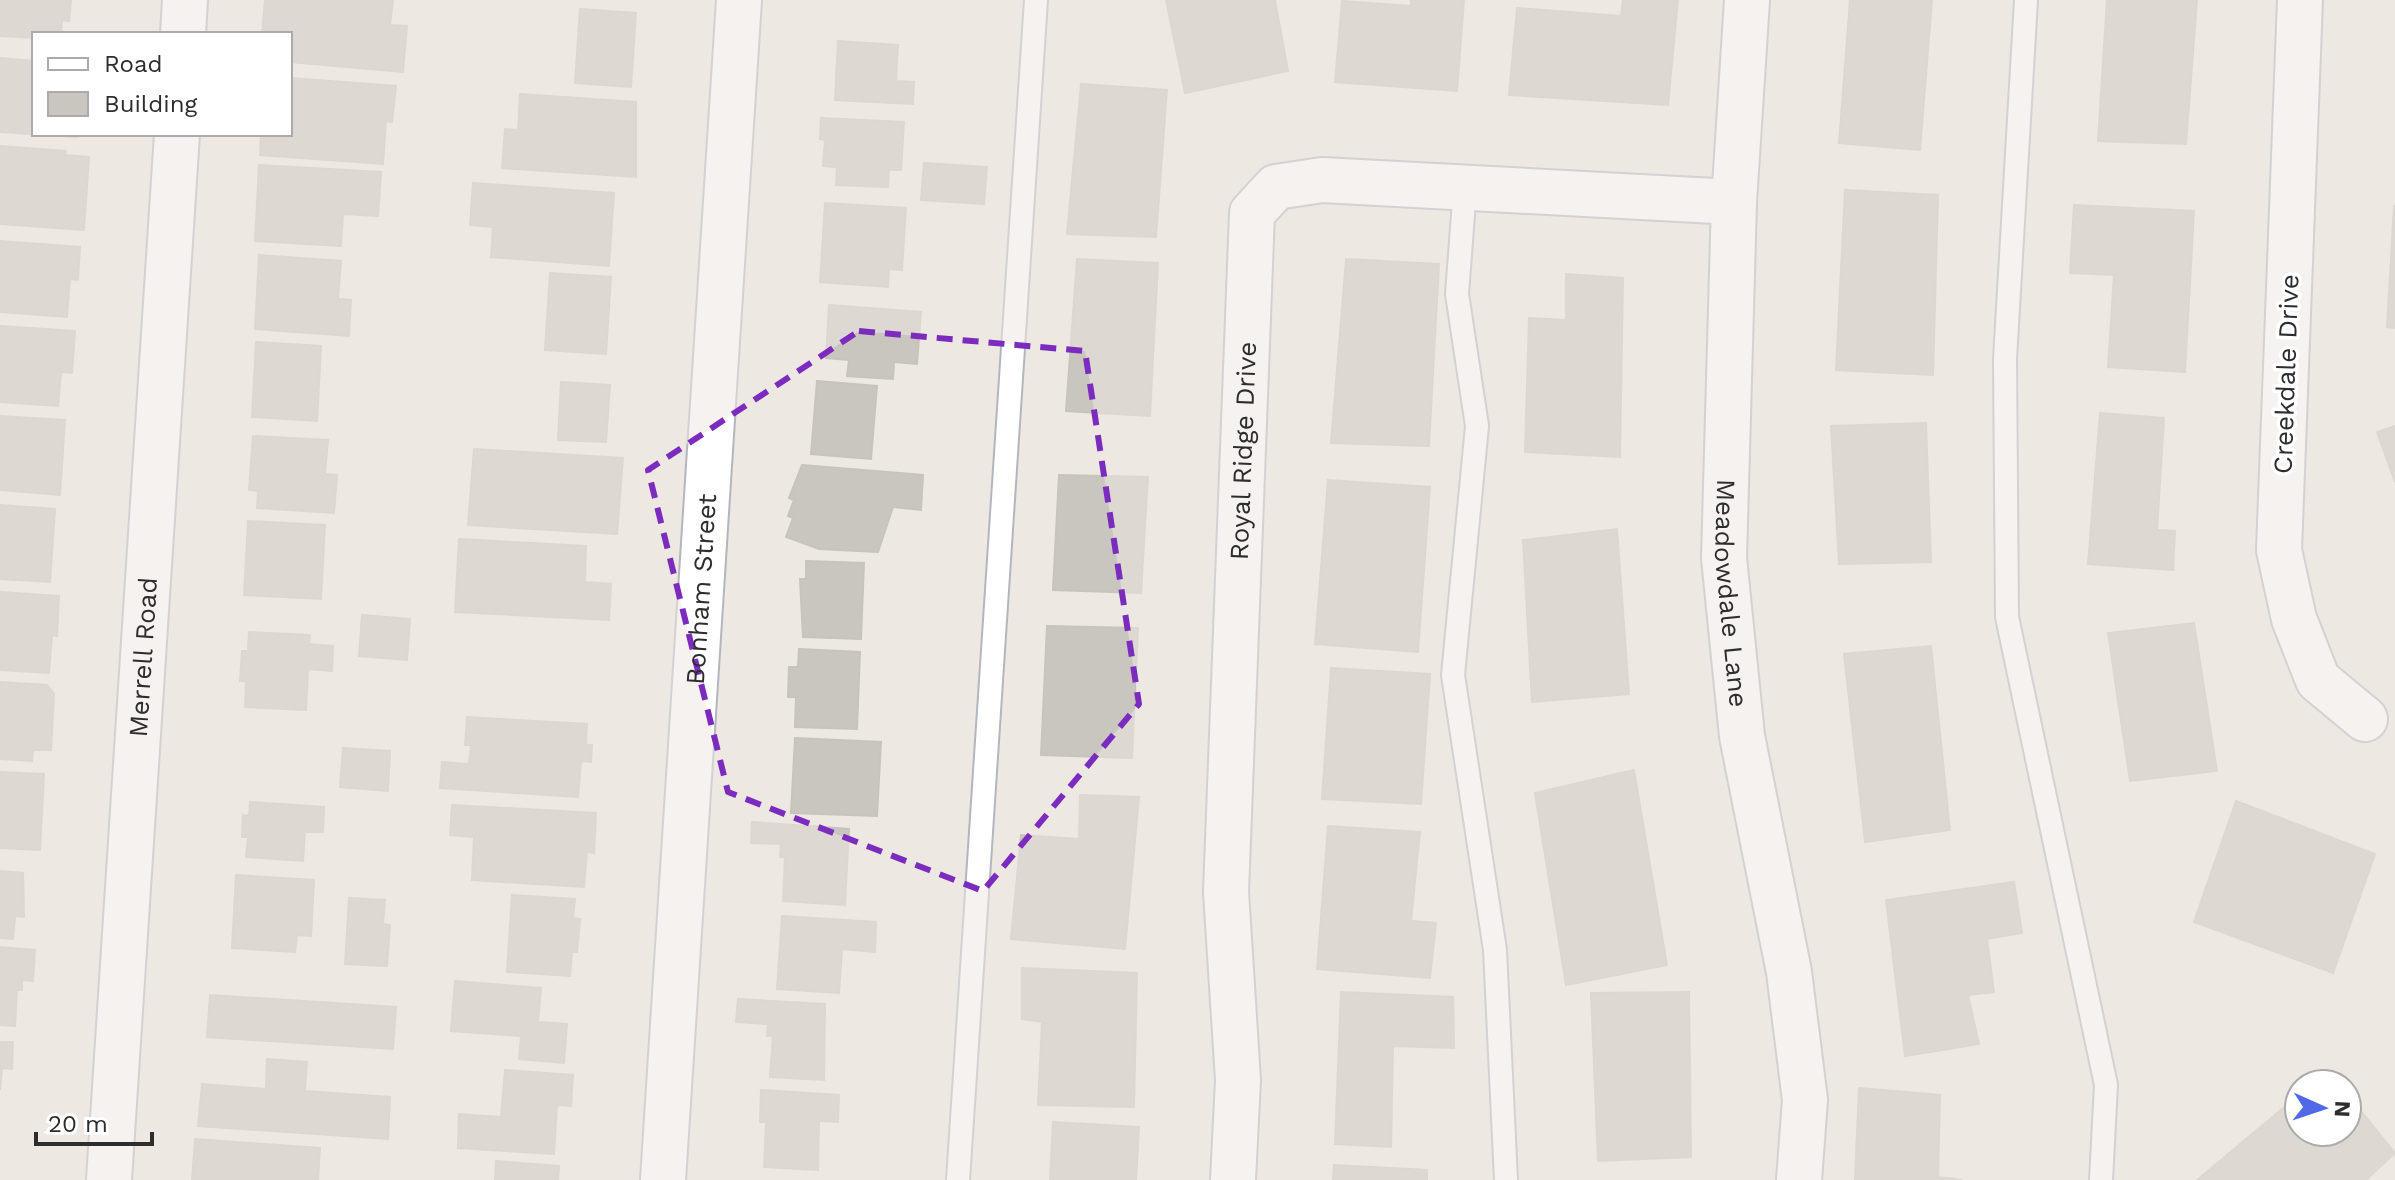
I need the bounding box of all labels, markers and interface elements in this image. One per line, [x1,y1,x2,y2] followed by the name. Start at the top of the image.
[32,32,292,136] legend
[104,50,163,78] text: Road
[104,90,197,118] text: Building
[2268,274,2304,474] street label: Creekdale Drive
[1224,341,1262,561] street label: Royal Ridge Drive
[1709,479,1754,709] street label: Meadowdale Lane
[680,493,722,686] street label: Bonham Street
[123,576,163,738] street label: Merrell Road
[2283,1068,2363,1148] north arrow
[36,1096,152,1146] scale bar
[2330,1100,2355,1118] text: N
[48,1110,108,1138] text: 20 m

